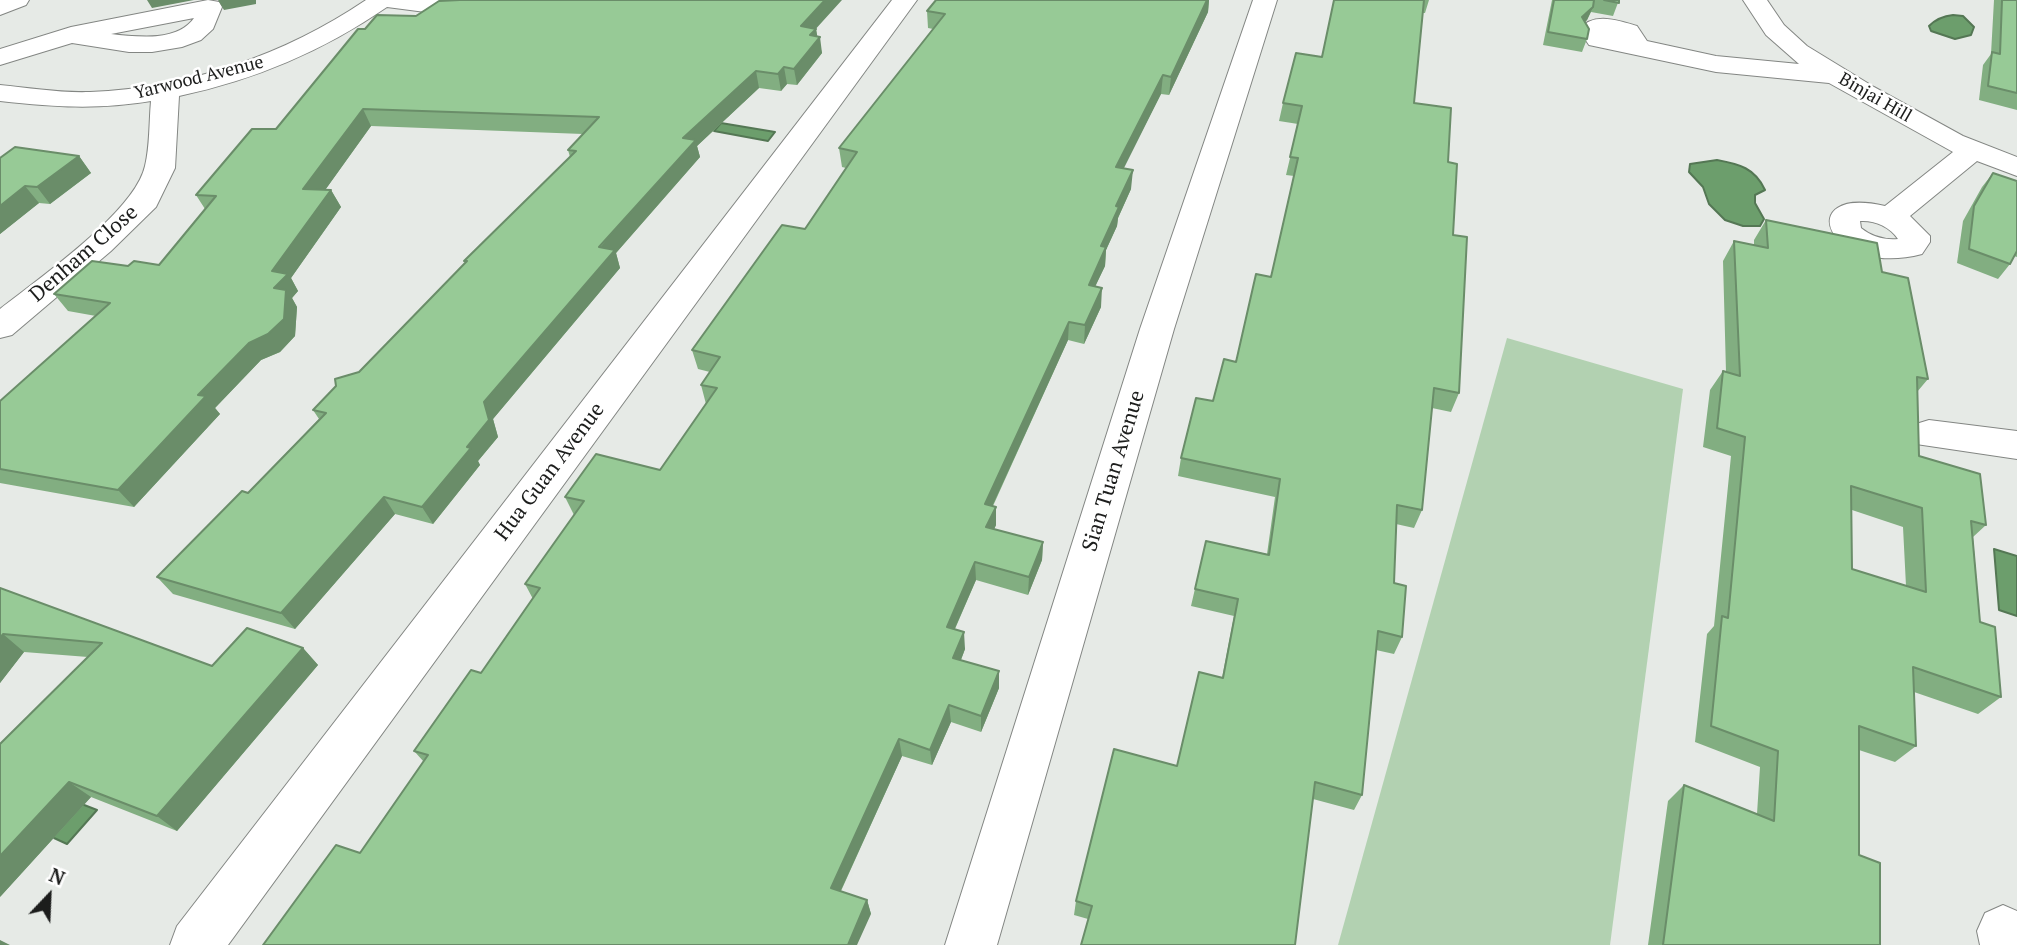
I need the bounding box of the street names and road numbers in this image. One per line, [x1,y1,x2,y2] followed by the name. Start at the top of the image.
[132,52,266,104] street label: Yarwood Avenue
[1835,68,1915,128] street label: Binjai Hill
[25,200,143,308] street label: Denham Close
[1078,387,1150,555] street label: Sian Tuan Avenue
[490,398,610,546] street label: Hua Guan Avenue

